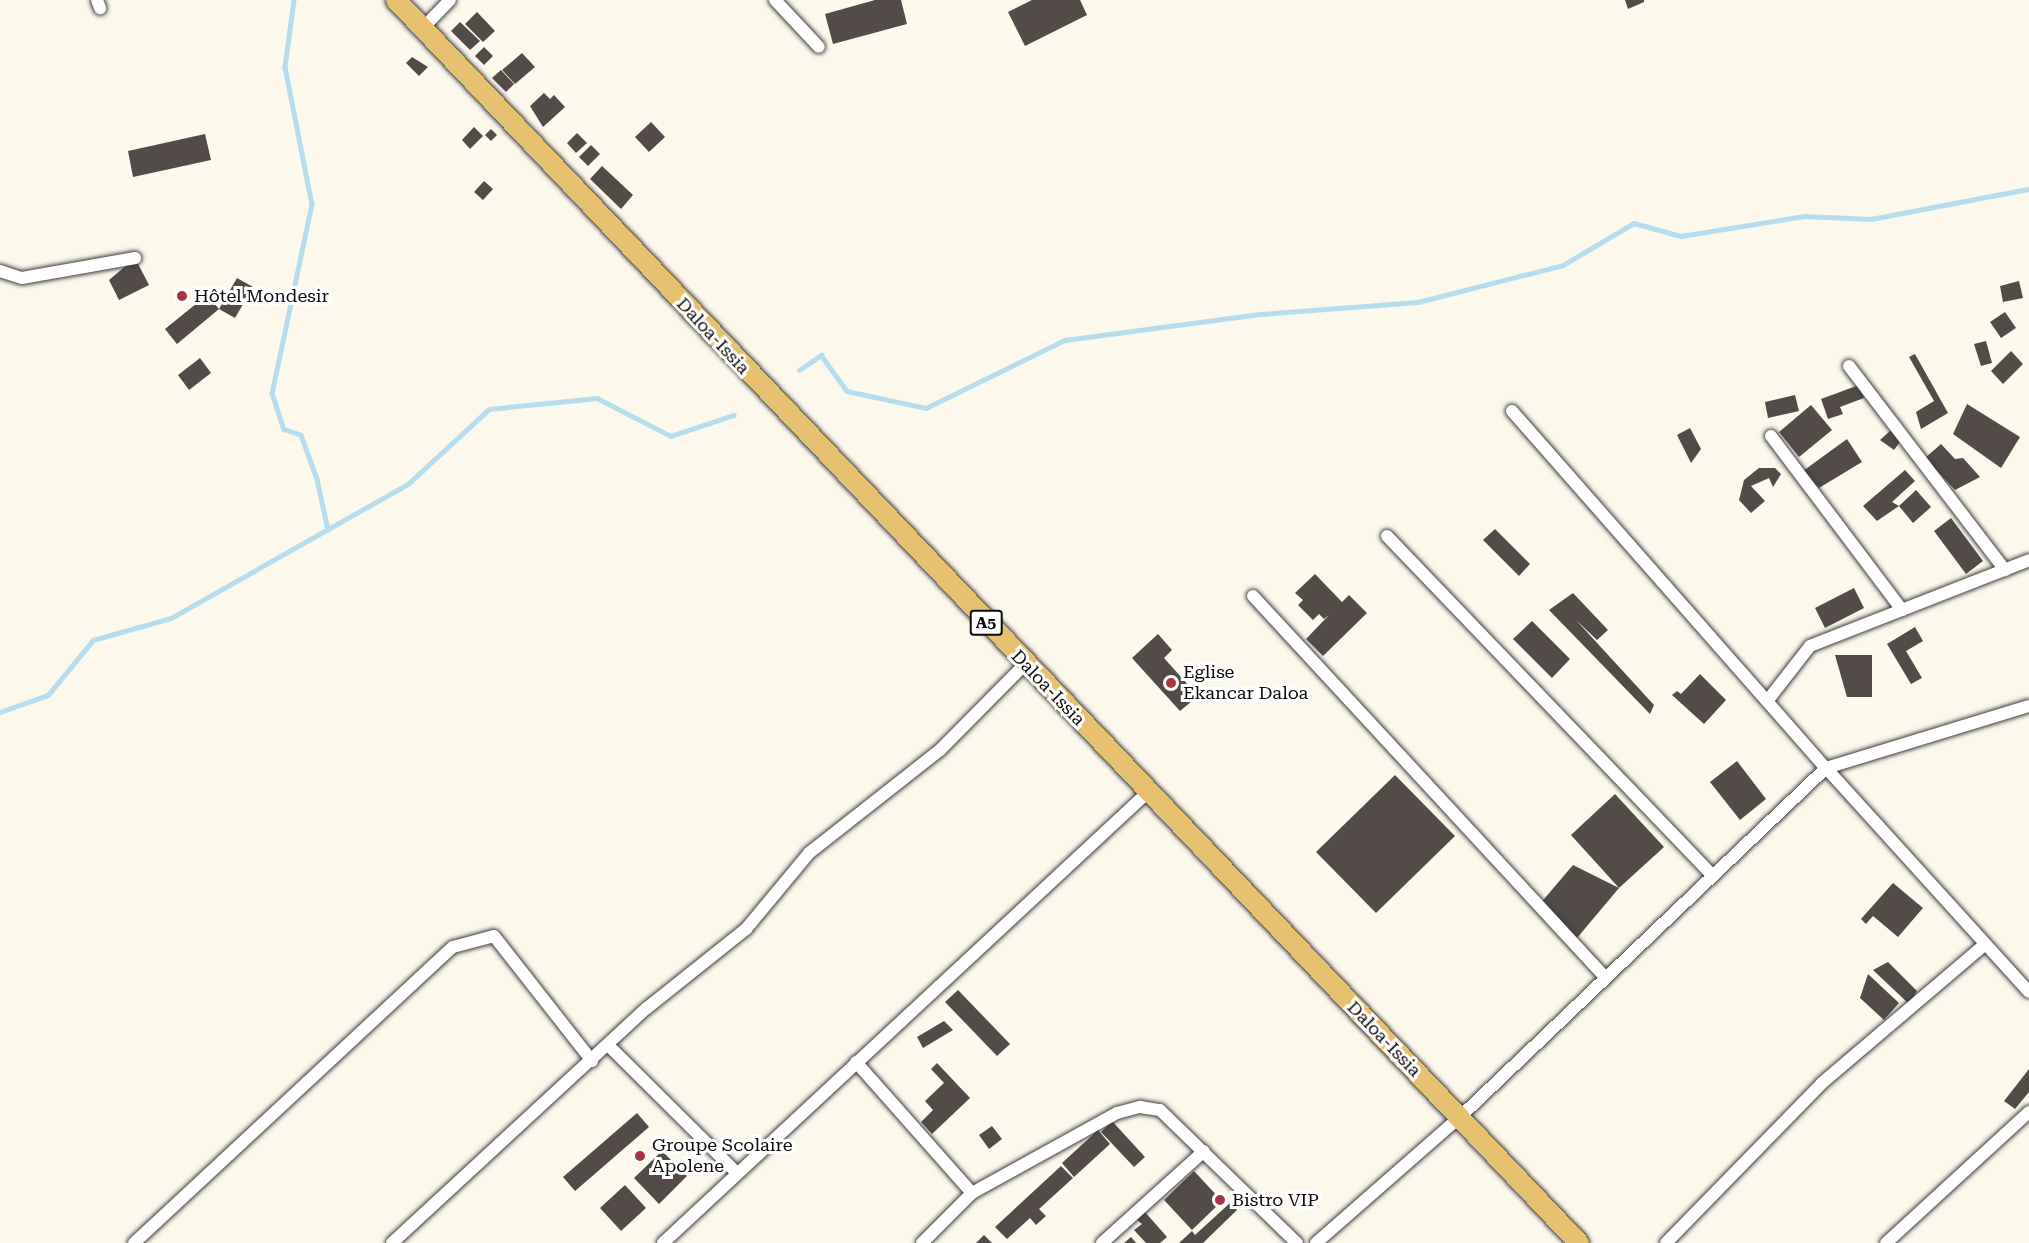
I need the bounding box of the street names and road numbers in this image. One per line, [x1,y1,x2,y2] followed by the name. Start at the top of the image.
[672,293,754,379] street label: Daloa-Issia
[970,610,1002,636] road number: A5
[1007,646,1089,730] street label: Daloa-Issia
[1343,997,1425,1081] street label: Daloa-Issia

